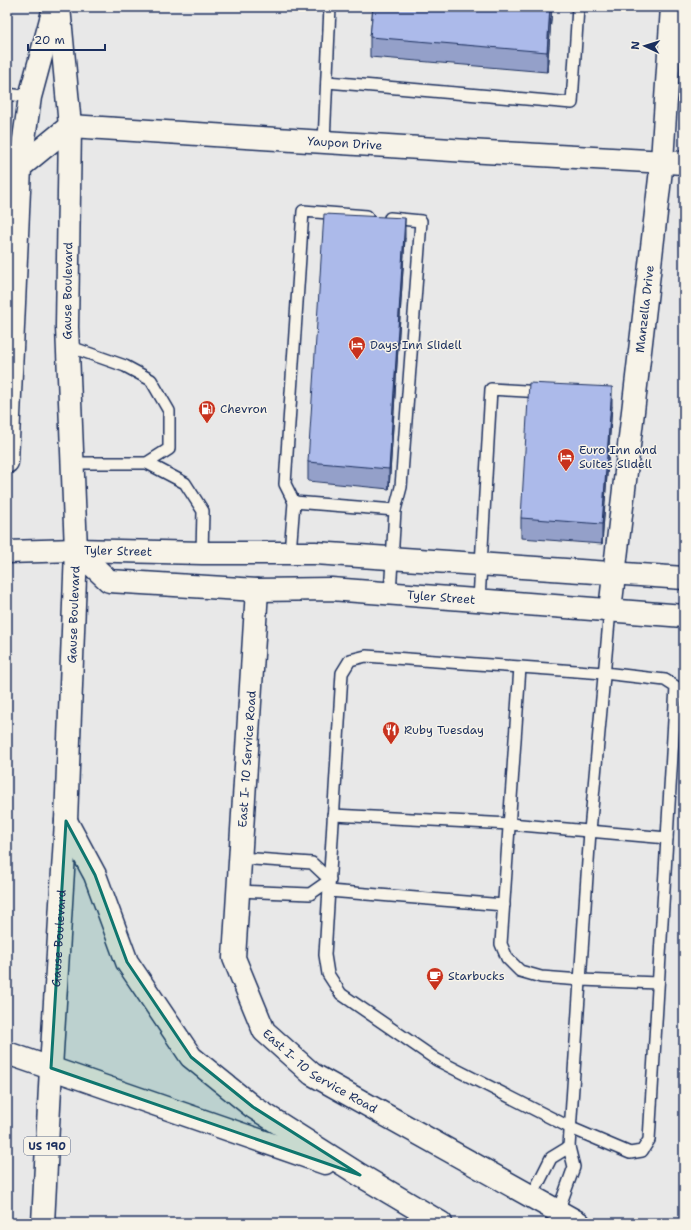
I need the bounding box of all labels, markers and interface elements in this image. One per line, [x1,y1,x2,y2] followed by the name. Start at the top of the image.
[28,26,105,52] scale bar
[625,26,665,66] north arrow
[34,32,65,48] text: 20 m
[628,40,643,50] text: N
[307,133,383,154] street label: Yaupon Drive
[59,242,76,340] street label: Gause Boulevard
[632,264,658,354] street label: Manzella Drive
[347,335,367,360] hotel icon: Days Inn Slidell
[370,337,462,353] place label: Days Inn Slidell
[197,399,217,424] fuel station icon: Chevron
[220,401,267,417] place label: Chevron
[579,442,657,472] place label: Euro Inn and Suites Slidell
[556,447,576,472] hotel icon: Euro Inn and Suites Slidell
[84,542,152,560] street label: Tyler Street
[64,565,83,664] street label: Gause Boulevard
[406,587,476,608] street label: Tyler Street
[234,690,260,828] street label: East I- 10 Service Road
[381,720,401,745] restaurant icon: Ruby Tuesday
[404,722,484,738] place label: Ruby Tuesday
[48,889,70,987] street label: Gause Boulevard
[425,966,445,991] cafe icon: Starbucks
[448,968,505,984] place label: Starbucks
[259,1025,381,1117] street label: East I- 10 Service Road
[24,1137,70,1155] road number: US 190

